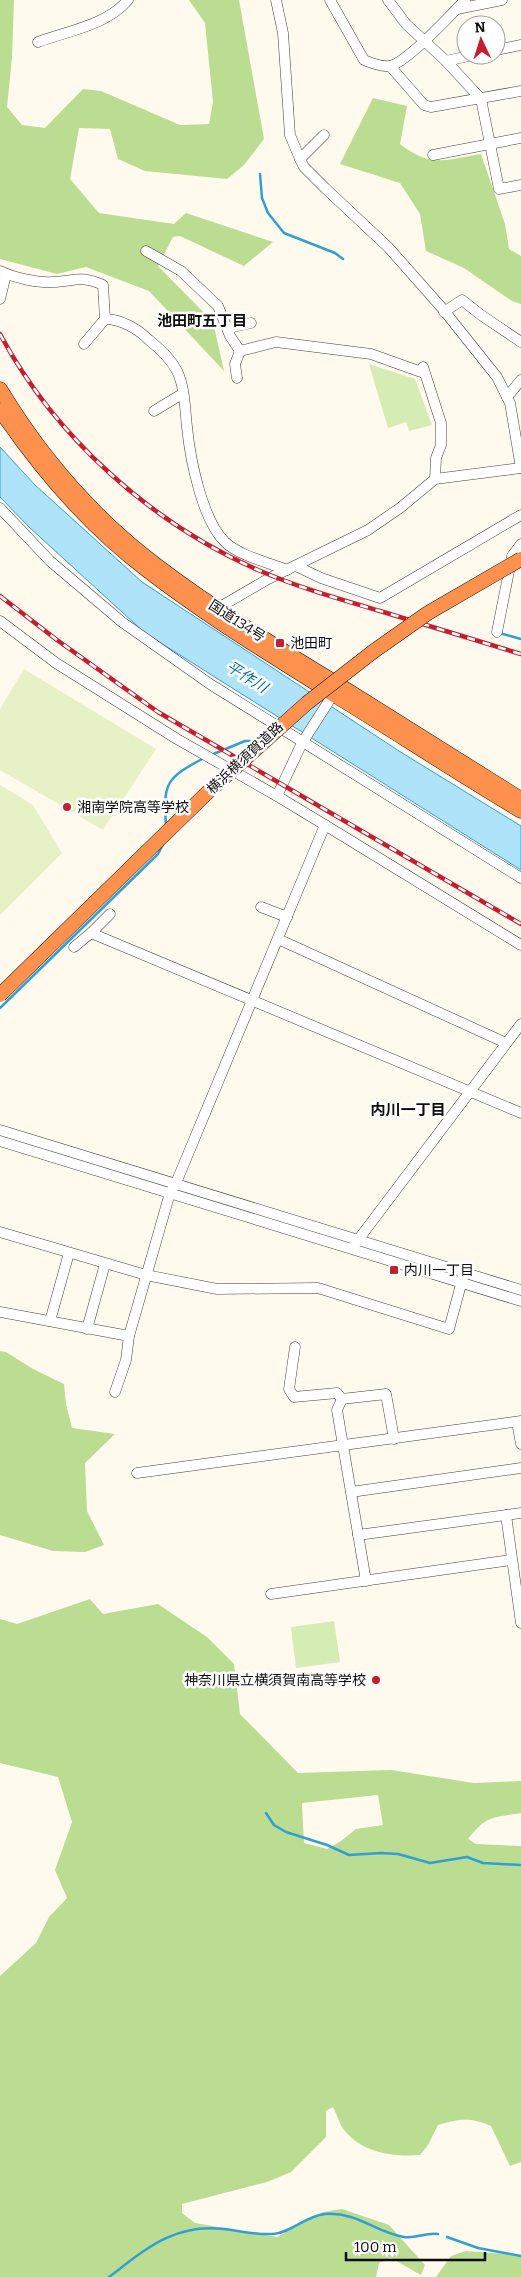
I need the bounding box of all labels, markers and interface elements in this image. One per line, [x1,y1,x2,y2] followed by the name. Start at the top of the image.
[456,15,506,65] north arrow
[474,19,486,36] text: N
[157,312,247,330] district label: 池田町五丁目
[206,596,268,646] street label: 国道134号
[290,635,332,652] place label: 池田町
[274,637,286,649] marker: 池田町
[223,657,273,698] water label: 平作川
[203,718,287,798] street label: 横浜横須賀道路
[77,799,189,816] place label: 湘南学院高等学校
[61,801,73,813] marker: 湘南学院高等学校
[370,1101,446,1119] district label: 内川一丁目
[404,1262,474,1279] place label: 内川一丁目
[388,1264,400,1276] marker: 内川一丁目
[184,1672,366,1689] place label: 神奈川県立横須賀南高等学校
[370,1674,382,1686] marker: 神奈川県立横須賀南高等学校
[346,2230,485,2262] scale bar
[354,2238,397,2256] text: 100 m

